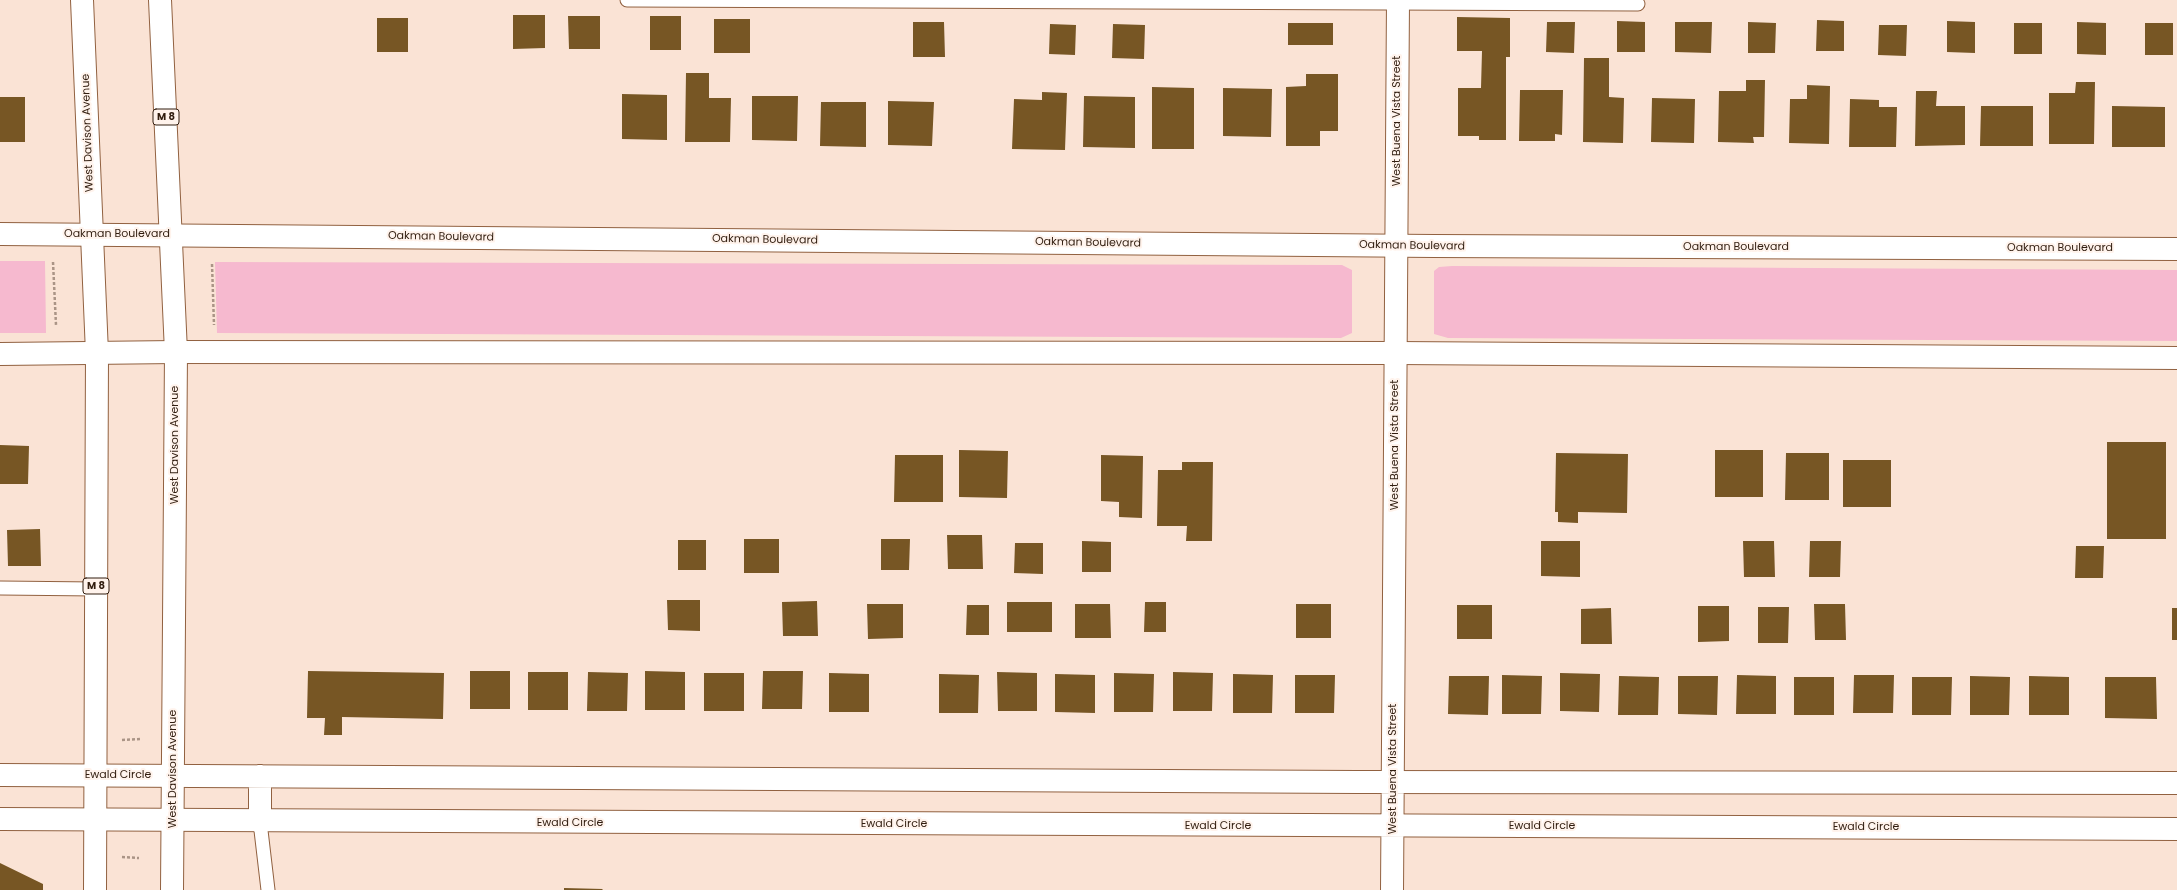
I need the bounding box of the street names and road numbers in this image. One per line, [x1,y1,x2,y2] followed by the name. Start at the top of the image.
[1390,56,1404,186] street label: West Buena Vista Street
[79,74,97,192] street label: West Davison Avenue
[153,109,179,125] road number: M 8
[64,227,170,241] street label: Oakman Boulevard
[388,229,494,245] street label: Oakman Boulevard
[712,232,818,248] street label: Oakman Boulevard
[1035,235,1141,251] street label: Oakman Boulevard
[1359,238,1465,254] street label: Oakman Boulevard
[1683,240,1789,254] street label: Oakman Boulevard
[2007,241,2113,255] street label: Oakman Boulevard
[1388,380,1402,510] street label: West Buena Vista Street
[168,386,182,504] street label: West Davison Avenue
[83,578,109,594] road number: M 8
[1386,704,1400,834] street label: West Buena Vista Street
[166,710,180,828] street label: West Davison Avenue
[85,768,151,782] street label: Ewald Circle
[537,816,603,830] street label: Ewald Circle
[861,817,927,831] street label: Ewald Circle
[1185,819,1251,833] street label: Ewald Circle
[1509,819,1575,833] street label: Ewald Circle
[1833,820,1899,834] street label: Ewald Circle

